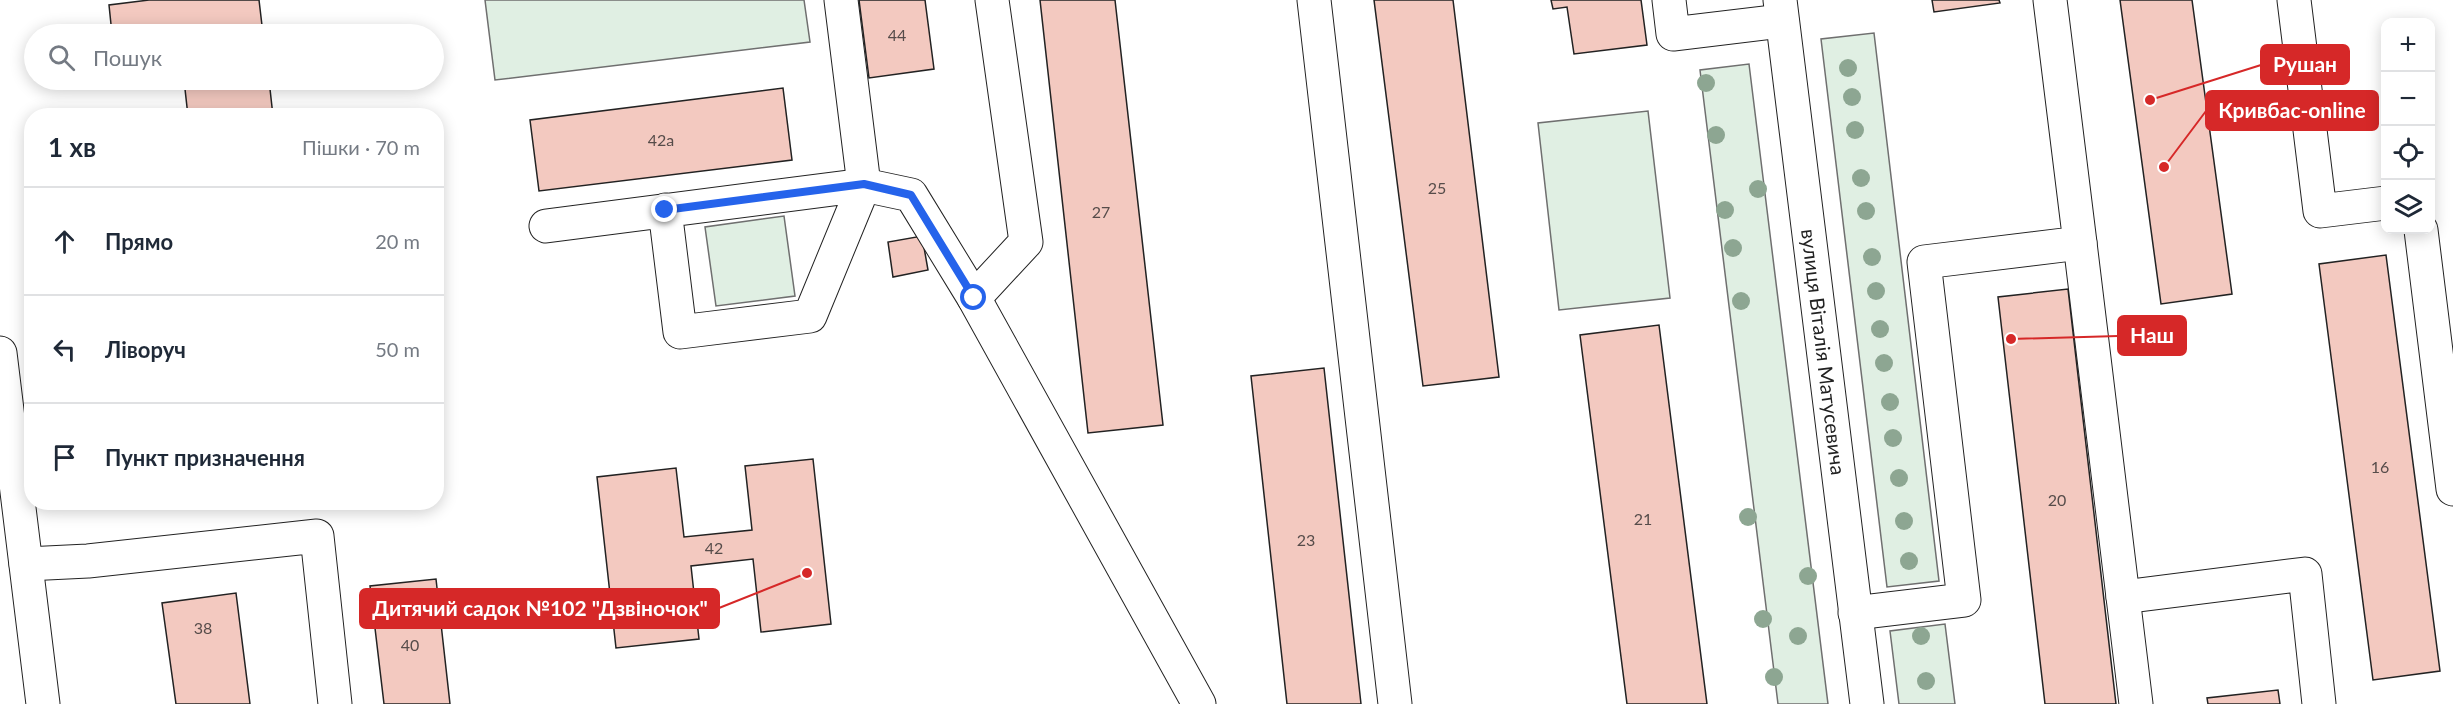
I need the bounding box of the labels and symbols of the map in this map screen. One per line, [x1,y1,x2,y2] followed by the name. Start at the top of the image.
[888,25,906,44] house number: 44
[2261,45,2349,84] callout: Рушан
[2273,51,2337,76] text: Рушан
[2206,91,2378,130] callout: Кривбас-online
[2218,97,2366,122] text: Кривбас-online
[648,130,674,149] house number: 42а
[1428,178,1446,197] house number: 25
[651,196,677,222] route end
[1092,202,1110,221] house number: 27
[1797,227,1851,476] street label: вулиця Віталія Матусевича
[960,284,986,310] route start
[2118,316,2186,355] callout: Наш
[2130,322,2174,347] text: Наш
[2371,457,2389,476] house number: 16
[2048,490,2066,509] house number: 20
[1634,509,1652,528] house number: 21
[1297,530,1315,549] house number: 23
[705,538,723,557] house number: 42
[360,589,719,628] callout: Дитячий садок №102 "Дзвіночок"
[372,595,708,620] text: Дитячий садок №102 "Дзвіночок"
[194,618,212,637] house number: 38
[401,635,419,654] house number: 40

